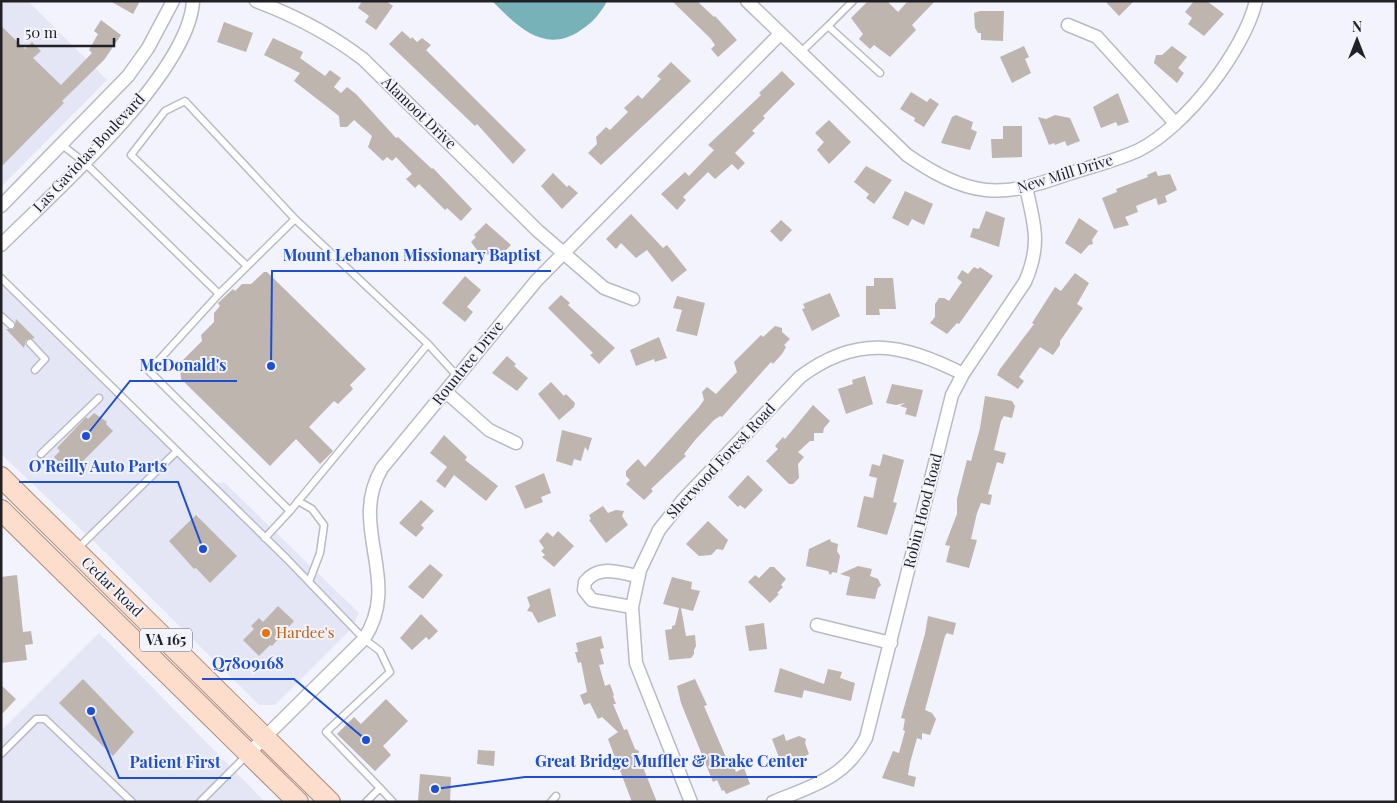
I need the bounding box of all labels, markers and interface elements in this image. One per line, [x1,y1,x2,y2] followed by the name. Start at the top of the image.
[18,15,114,47] scale bar
[1332,15,1382,65] north arrow
[1352,17,1362,36] text: N
[25,22,58,42] text: 50 m
[377,71,461,153] street label: Alamoot Drive
[28,88,149,216] street label: Las Gaviotas Boulevard
[1014,149,1115,197] street label: New Mill Drive
[272,240,551,271] callout: Mount Lebanon Missionary Baptist
[283,244,542,265] text: Mount Lebanon Missionary Baptist
[427,316,507,409] street label: Rountree Drive
[130,350,237,381] callout: McDonald's
[140,354,226,375] text: McDonald's
[661,398,779,523] street label: Sherwood Forest Road
[19,451,178,482] callout: O'Reilly Auto Parts
[898,451,946,570] street label: Robin Hood Road
[29,455,167,476] text: O'Reilly Auto Parts
[78,552,148,621] street label: Cedar Road
[276,622,334,642] place label: Hardee's
[260,627,272,639] marker: Hardee's
[140,628,192,652] road number: VA 165
[202,648,294,679] callout: Q7809168
[212,652,284,673] text: Q7809168
[525,746,817,777] callout: Great Bridge Muffler & Brake Center
[119,747,231,778] callout: Patient First
[535,750,808,771] text: Great Bridge Muffler & Brake Center
[129,751,221,772] text: Patient First

